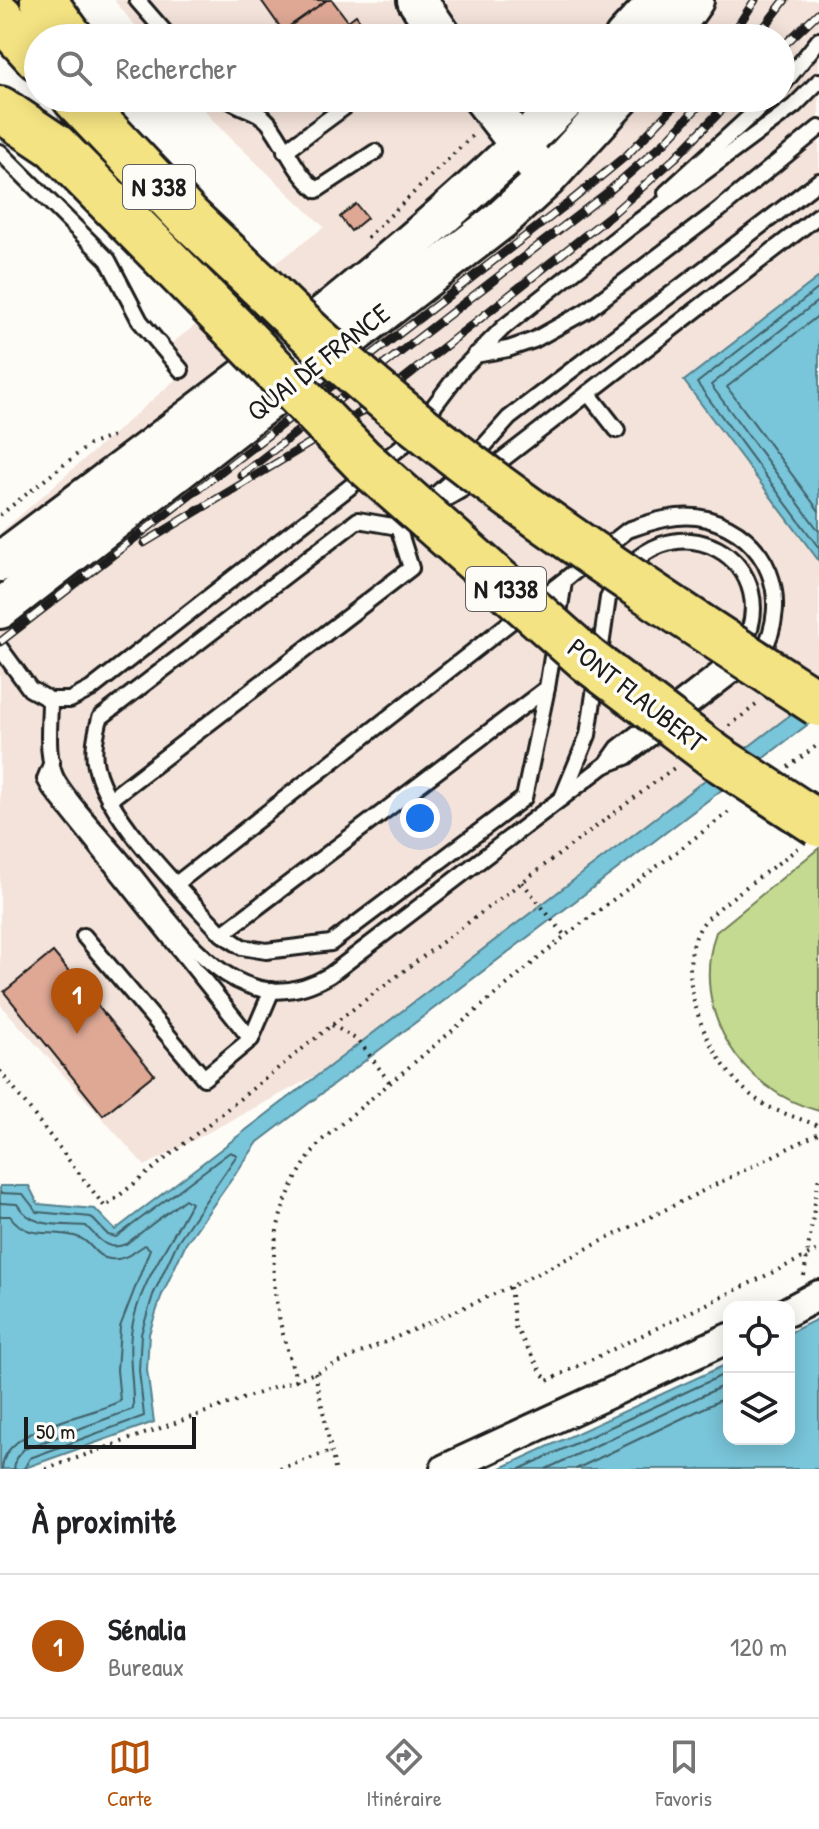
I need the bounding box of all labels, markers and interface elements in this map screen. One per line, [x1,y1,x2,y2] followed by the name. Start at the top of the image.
[24,24,795,112] search box
[52,46,96,90] icon: search
[116,48,237,88] text: Rechercher
[123,165,195,209] road number: N 338
[239,294,397,430] street label: QUAI DE FRANCE
[466,567,546,611] road number: N 1338
[560,629,715,762] street label: PONT FLAUBERT
[400,798,440,838] your location
[51,968,103,1034] pin: 1
[723,1301,795,1445] map controls
[723,1301,795,1373] button: locate
[723,1373,795,1445] button: layers
[24,1413,196,1449] scale bar
[36,1416,75,1446] text: 50 m
[32,1498,177,1544] text: À proximité
[108,1609,186,1649] text: Sénalia
[53,1629,63,1664] text: 1
[730,1629,787,1664] text: 120 m
[108,1649,184,1684] text: Bureaux
[107,1735,152,1813] tab: Carte
[366,1735,442,1813] tab: Itinéraire
[656,1735,712,1813] tab: Favoris

